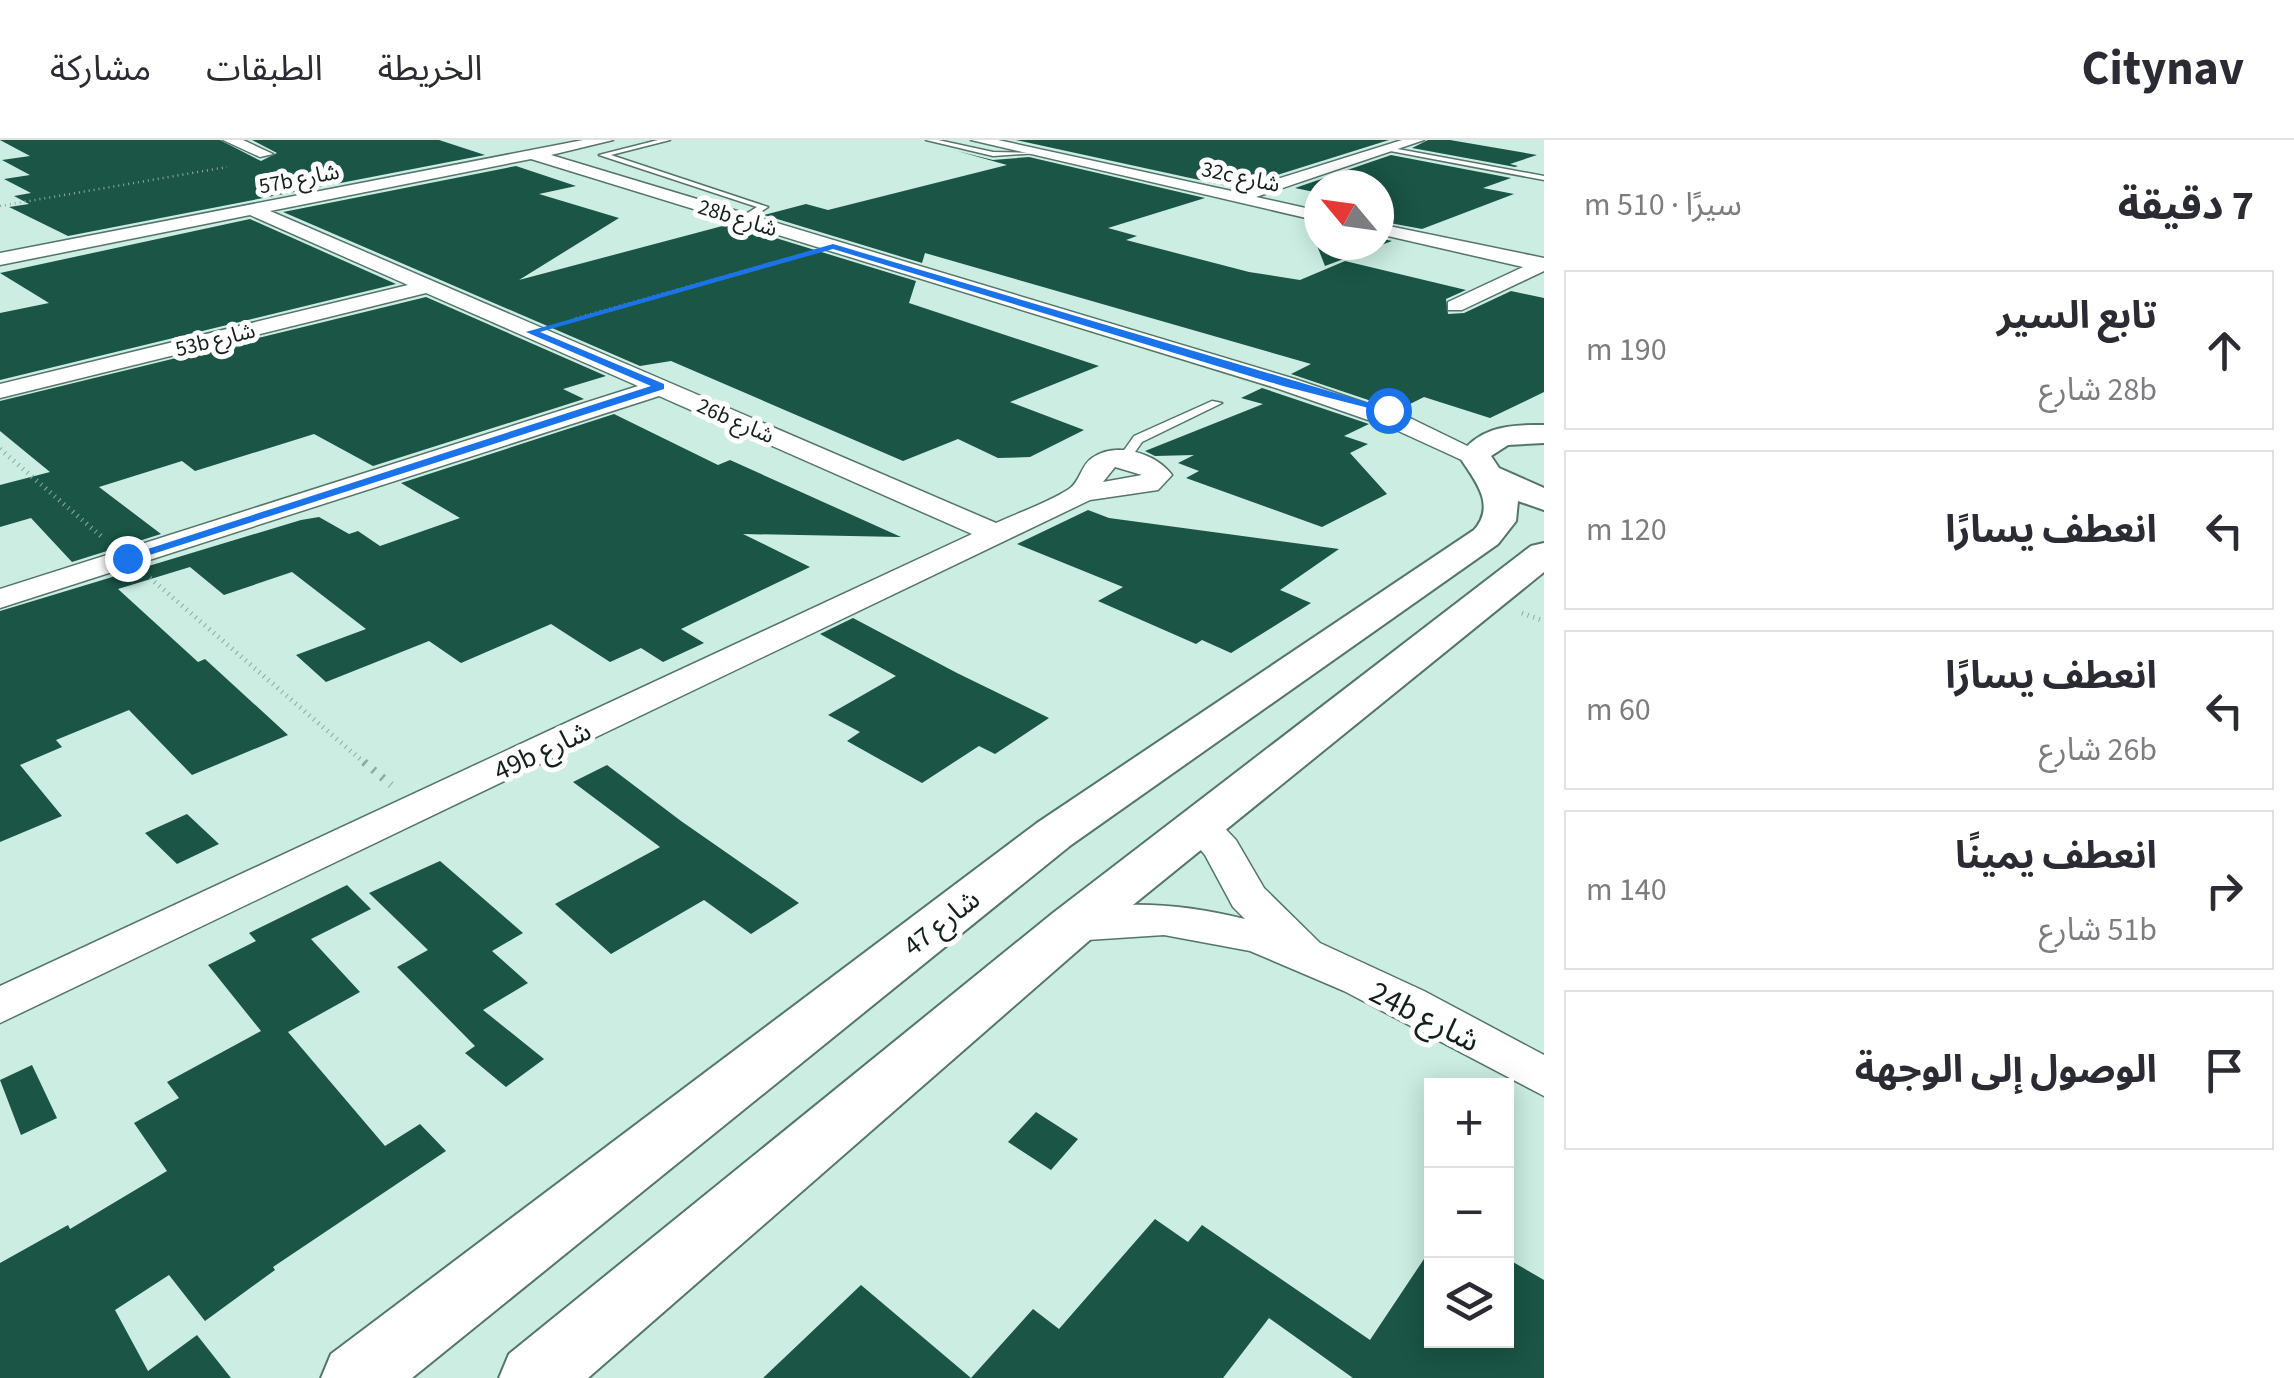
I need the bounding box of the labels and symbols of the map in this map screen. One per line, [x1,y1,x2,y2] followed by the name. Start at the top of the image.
[1199,153,1283,201] street label: 32c شارع
[256,156,342,202] street label: 57b شارع
[1304,170,1394,260] north arrow
[694,191,781,245] street label: 28b شارع
[172,315,259,365] street label: 53b شارع
[1366,388,1412,434] route start
[692,390,779,452] street label: 26b شارع
[105,536,151,582] route end
[487,711,598,791] street label: 49b شارع
[895,880,989,966] street label: شارع 47
[1361,970,1488,1064] street label: 24b شارع

